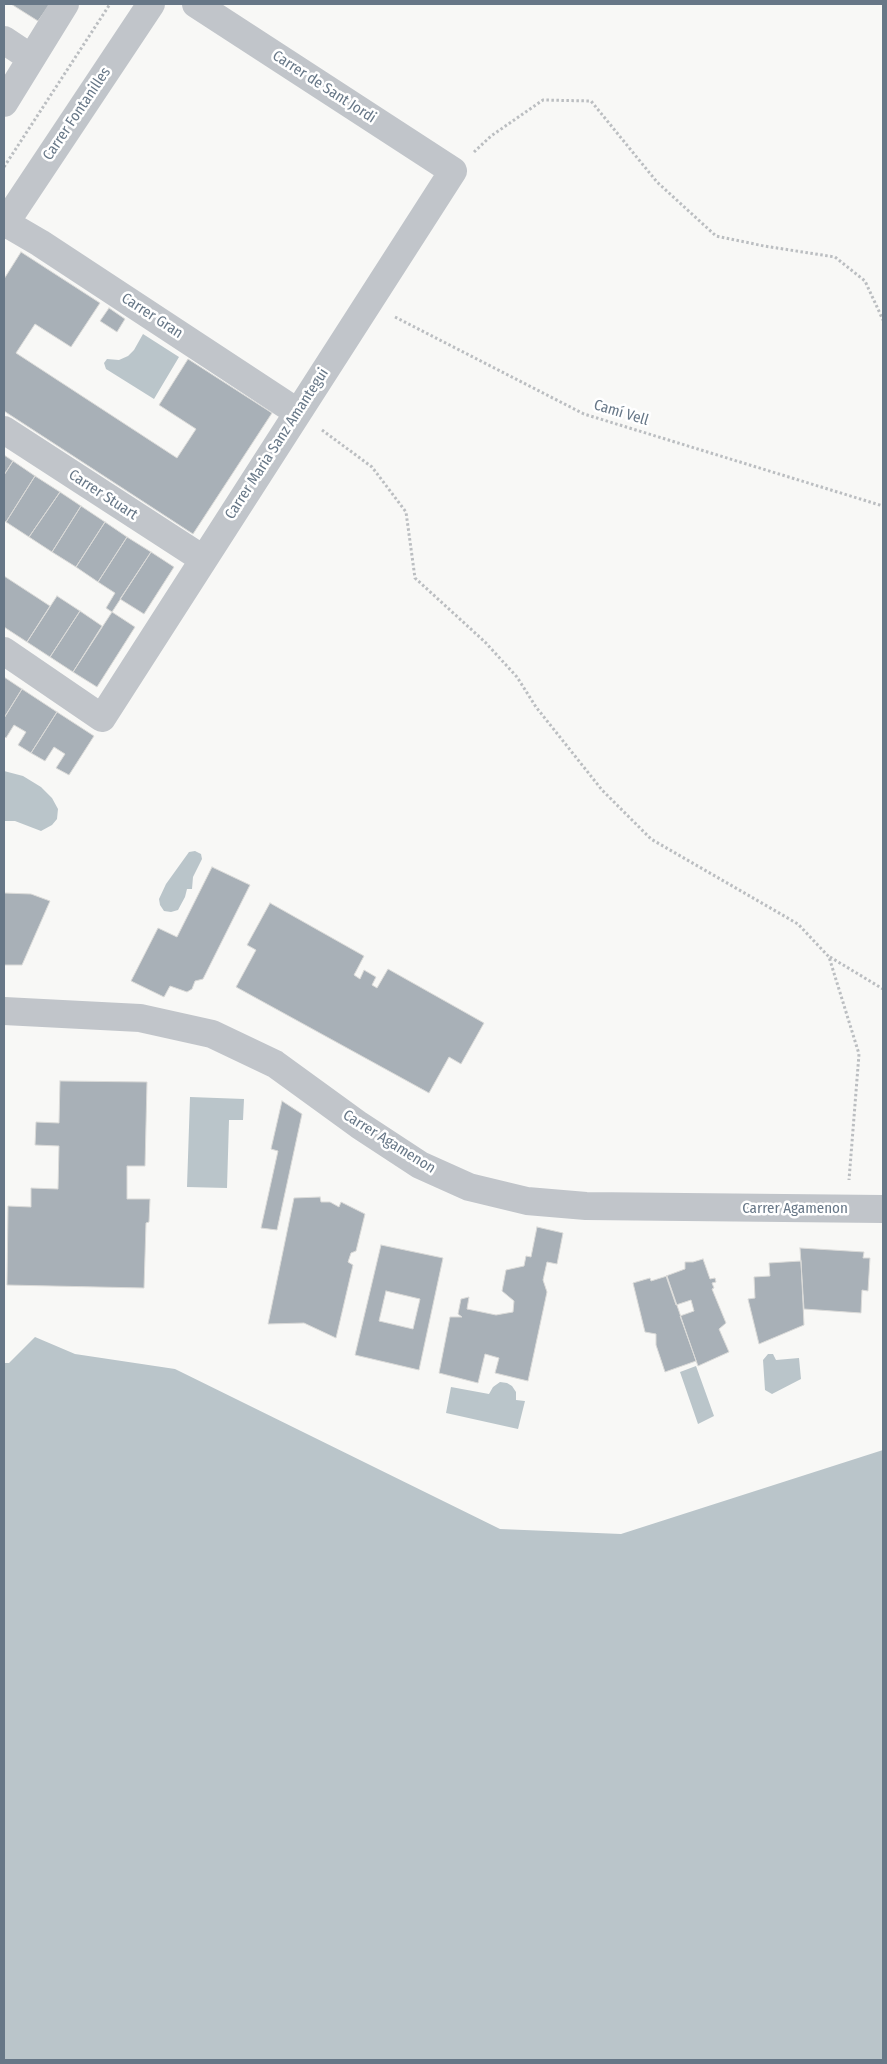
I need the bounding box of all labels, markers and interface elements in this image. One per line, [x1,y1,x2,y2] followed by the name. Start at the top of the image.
[269,47,379,127] street label: Carrer de Sant Jordi
[39,64,115,164] street label: Carrer Fontanilles
[118,289,186,343] street label: Carrer Gran
[221,365,333,523] street label: Carrer Maria Sanz Amantegui
[591,396,651,430] street label: Camí Vell
[65,466,141,524] street label: Carrer Stuart
[339,1106,439,1178] street label: Carrer Agamenon
[742,1200,848,1218] street label: Carrer Agamenon

